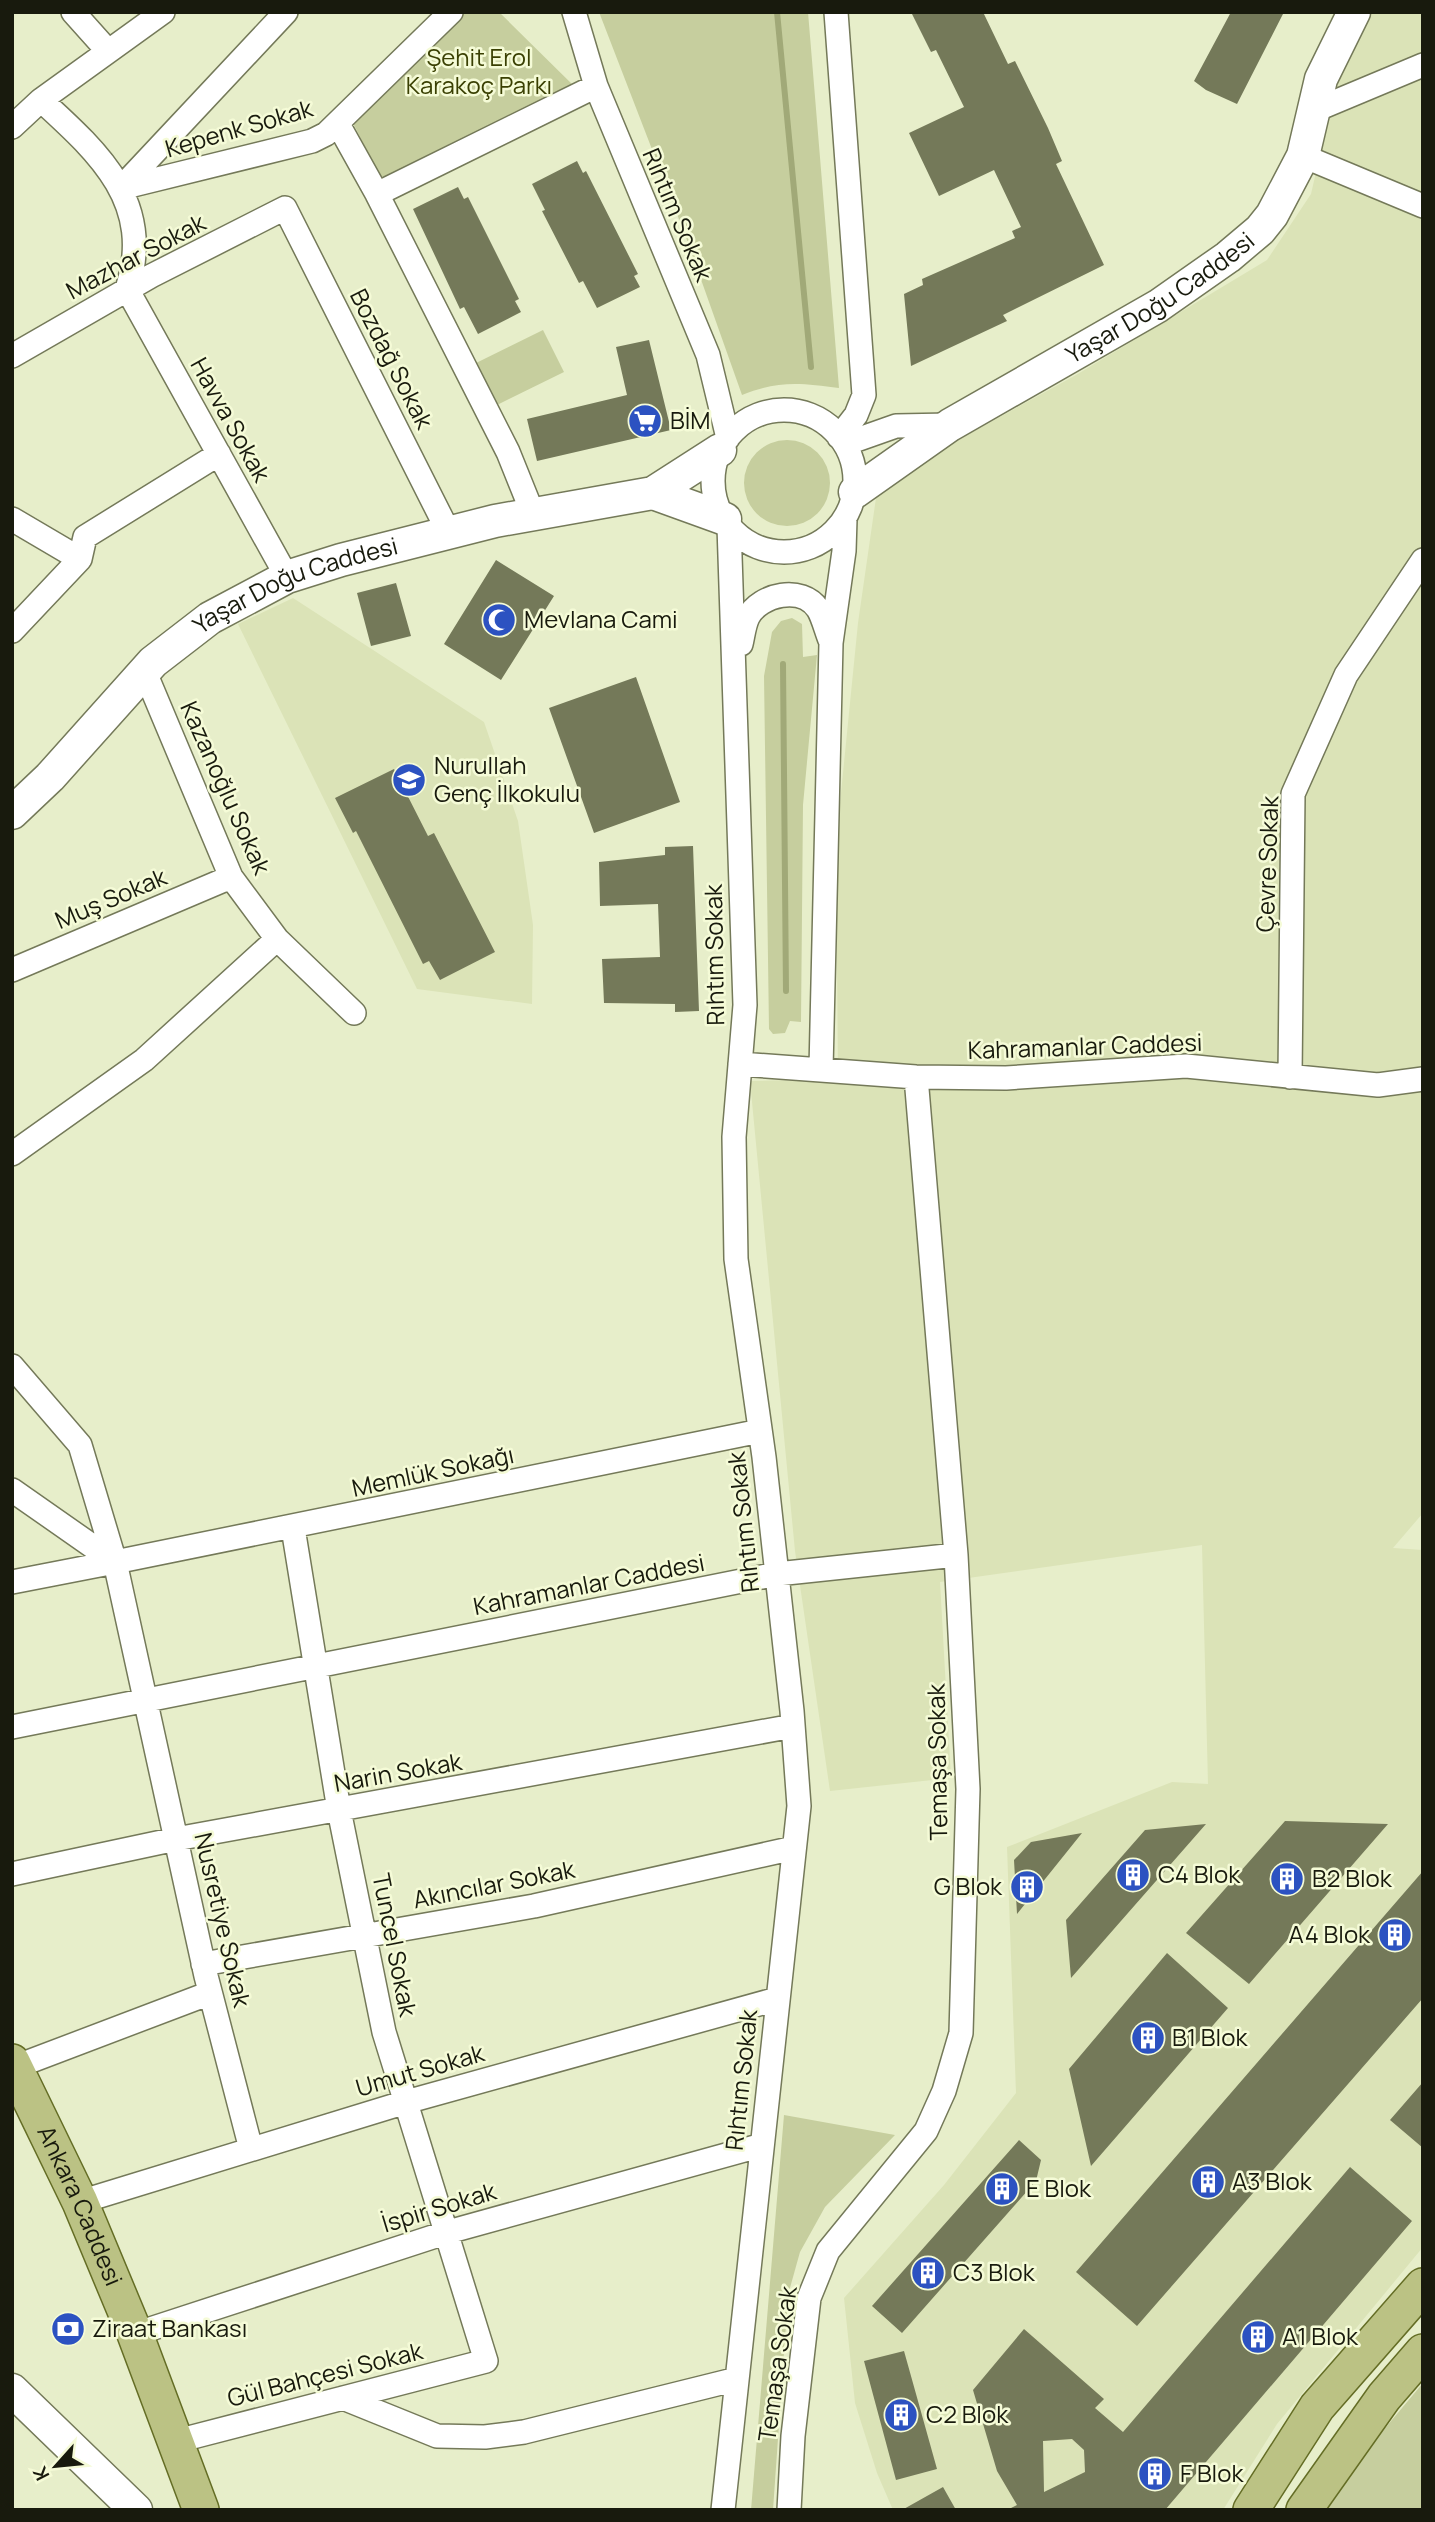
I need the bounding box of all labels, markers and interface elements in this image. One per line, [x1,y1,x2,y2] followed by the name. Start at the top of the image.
[406,40,552,101] park label: Şehit Erol Karakoç Parkı
[161,90,317,164] street label: Kepenk Sokak
[636,143,722,287] street label: Rıhtım Sokak
[60,205,212,306] street label: Mazhar Sokak
[1059,224,1261,370] street label: Yaşar Doğu Caddesi
[343,283,442,435] street label: Bozdağ Sokak
[184,351,280,488] street label: Havva Sokak
[626,402,664,440] supermarket icon: BİM
[670,403,711,436] place label: BİM
[185,528,401,640] street label: Yaşar Doğu Caddesi
[480,601,518,639] mosque icon: Mevlana Cami
[524,602,678,635] place label: Mevlana Cami
[173,696,280,880] street label: Kazanoğlu Sokak
[434,748,580,809] place label: Nurullah Genç İlkokulu
[390,761,428,799] school or university icon: Nurullah Genç İlkokulu
[1248,794,1285,933] street label: Çevre Sokak
[50,859,172,936] street label: Muş Sokak
[696,883,731,1026] street label: Rıhtım Sokak
[967,1025,1203,1066] street label: Kahramanlar Caddesi
[349,1437,517,1504] street label: Memlük Sokağı
[719,1449,766,1594] street label: Rıhtım Sokak
[470,1545,707,1622] street label: Kahramanlar Caddesi
[919,1682,954,1841] street label: Temaşa Sokak
[331,1744,465,1799] street label: Narin Sokak
[187,1829,260,2011] street label: Nusretiye Sokak
[410,1851,578,1915] street label: Akıncılar Sokak
[1114,1856,1152,1894] building icon: C4 Blok
[1158,1857,1241,1890] place label: C4 Blok
[1268,1860,1306,1898] building icon: B2 Blok
[1312,1861,1393,1894] place label: B2 Blok
[1008,1868,1046,1906] building icon: G Blok
[934,1869,1003,1902] place label: G Blok
[365,1870,426,2020] street label: Tuncel Sokak
[1376,1916,1414,1954] building icon: A4 Blok
[1289,1917,1371,1950] place label: A4 Blok
[717,2007,764,2152] street label: Rıhtım Sokak
[1129,2019,1167,2057] building icon: B1 Blok
[1172,2020,1248,2053] place label: B1 Blok
[352,2035,489,2104] street label: Umut Sokak
[30,2120,131,2290] street label: Ankara Caddesi
[1189,2163,1227,2201] building icon: A3 Blok
[1232,2164,1313,2197] place label: A3 Blok
[983,2170,1021,2208] building icon: E Blok
[1026,2171,1092,2204] place label: E Blok
[378,2173,501,2240] street label: İspir Sokak
[909,2254,947,2292] building icon: C3 Blok
[953,2255,1036,2288] place label: C3 Blok
[749,2283,804,2444] street label: Temaşa Sokak
[49,2310,87,2348] bank icon: Ziraat Bankası
[92,2311,247,2344] place label: Ziraat Bankası
[1239,2318,1277,2356] building icon: A1 Blok
[1282,2319,1359,2352] place label: A1 Blok
[224,2333,427,2414] street label: Gül Bahçesi Sokak
[882,2396,920,2434] building icon: C2 Blok
[926,2397,1009,2430] place label: C2 Blok
[21,2431,91,2501] north arrow
[1136,2455,1174,2493] building icon: F Blok
[1180,2456,1244,2489] place label: F Blok
[26,2462,55,2485] text: K

